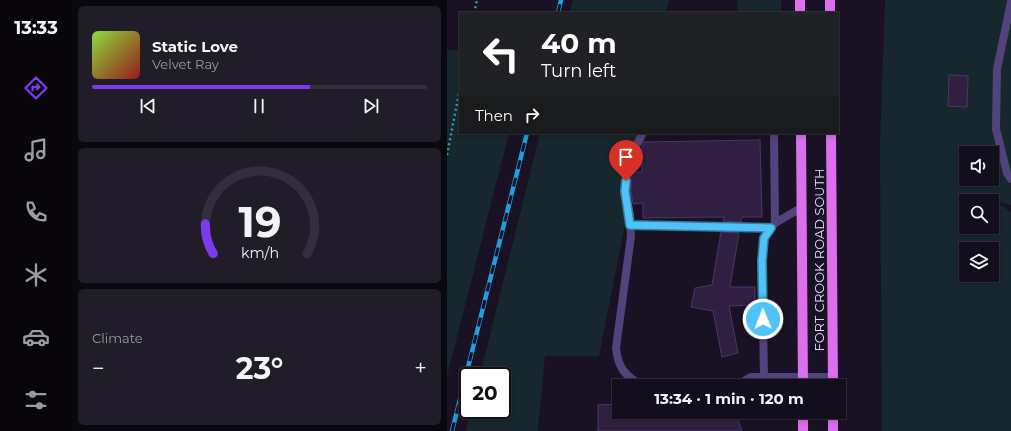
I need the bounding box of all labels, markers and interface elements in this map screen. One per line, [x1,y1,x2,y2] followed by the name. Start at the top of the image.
[14,17,58,39] text: 13:33
[541,26,617,60] text: 40 m
[475,28,527,80] icon: left
[152,37,238,56] text: Static Love
[152,56,219,72] text: Velvet Ray
[541,60,616,82] text: Turn left
[22,74,50,102] icon: directions
[137,95,159,117] icon: previous
[248,95,270,117] icon: pause
[360,95,382,117] icon: next
[521,104,543,126] icon: right
[475,106,513,125] text: Then
[22,136,50,164] icon: music
[609,140,643,181] pin
[615,146,637,168] icon: arrive
[959,146,999,282] map controls
[959,146,999,186] button: sound
[811,169,827,351] street label: FORT CROOK ROAD SOUTH
[959,194,999,234] button: search
[238,196,281,246] text: 19
[22,198,50,226] icon: phone
[959,242,999,282] button: layers
[240,243,279,261] text: km/h
[22,261,50,289] icon: climate
[742,298,784,340] position arrow
[22,323,50,351] icon: car
[92,330,143,346] text: Climate
[236,350,283,387] text: 23°
[92,355,105,382] text: −
[414,355,427,382] text: +
[459,367,511,419] speed limit sign: 20
[22,386,50,414] icon: filters
[654,389,804,408] text: 13:34 · 1 min · 120 m

